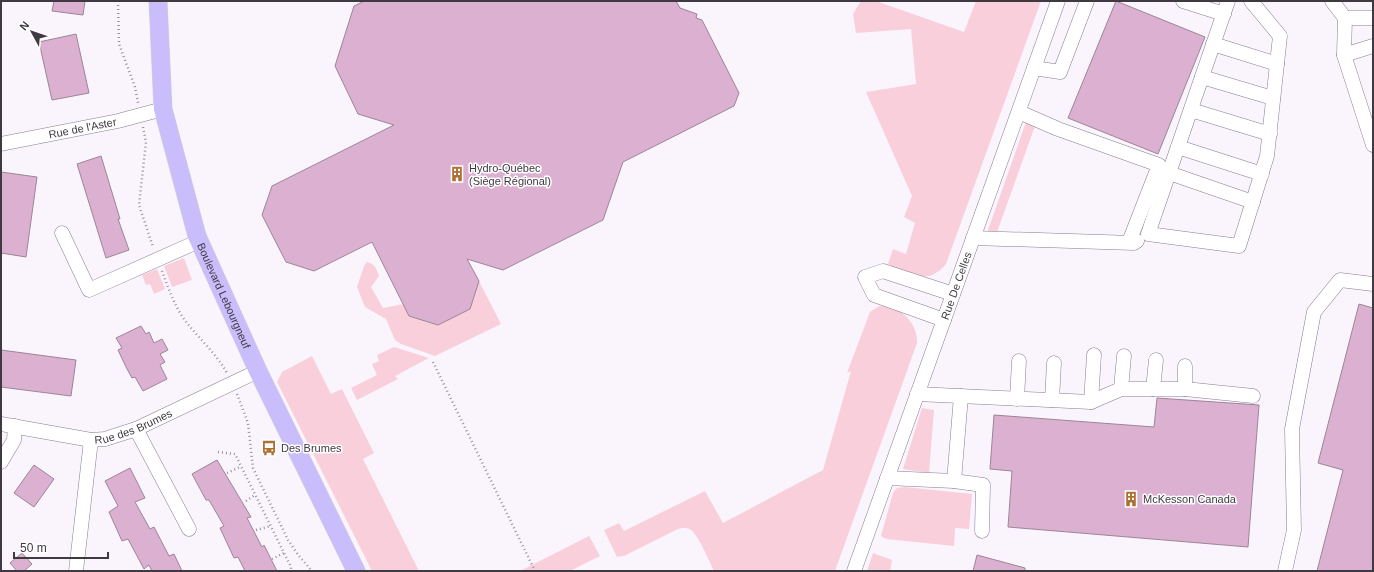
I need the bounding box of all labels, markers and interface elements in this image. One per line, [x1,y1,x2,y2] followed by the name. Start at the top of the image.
[12,12,52,52] north arrow
[17,19,32,32] text: N
[48,115,118,141] street label: Rue de l'Aster
[469,162,551,187] place label: Hydro-Québec (Siège Régional)
[448,165,466,183] building icon: Hydro-Québec (Siège Régional)
[195,241,253,351] street label: Boulevard Lebourgneuf
[938,250,974,321] street label: Rue De Celles
[94,407,174,446] street label: Rue des Brumes
[260,439,278,457] bus stop icon: Des Brumes
[281,442,342,454] place label: Des Brumes
[1122,490,1140,508] building icon: McKesson Canada
[1143,493,1237,505] place label: McKesson Canada
[14,534,108,560] scale bar
[20,541,47,555] text: 50 m

